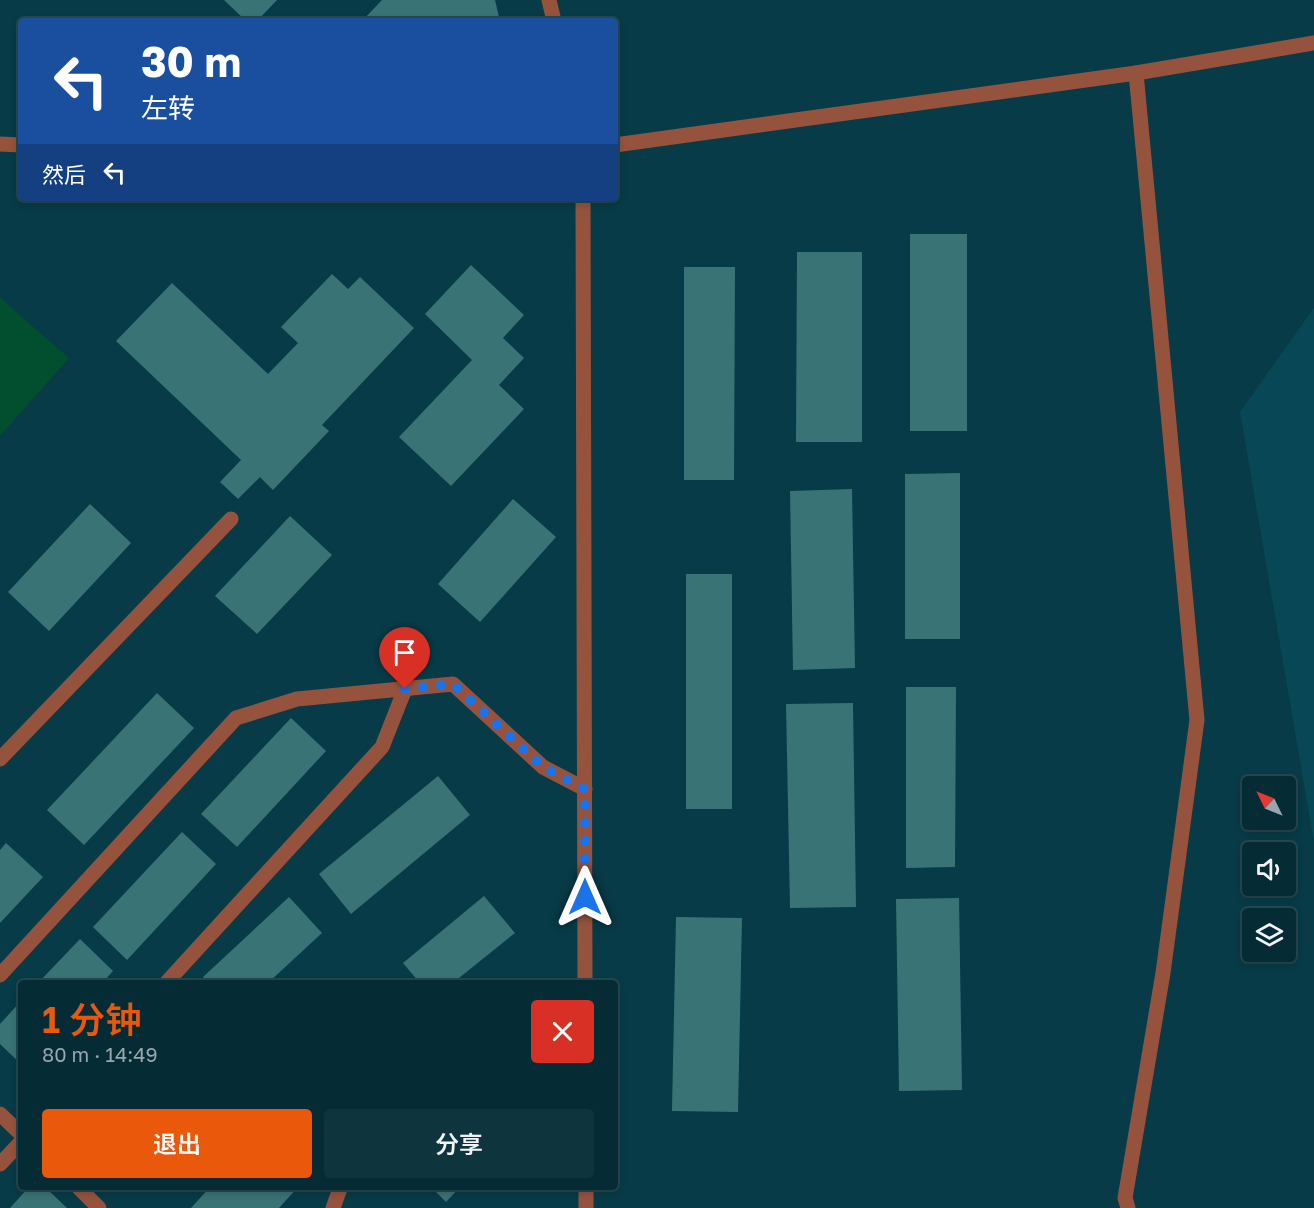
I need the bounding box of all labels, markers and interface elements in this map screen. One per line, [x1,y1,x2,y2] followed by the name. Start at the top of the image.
[141,36,241,86] text: 30 m
[42,42,120,120] icon: left
[141,92,195,124] text: 左转
[98,156,131,189] icon: left
[42,161,86,188] text: 然后
[379,627,430,689] pin
[388,636,421,669] icon: arrive
[1242,776,1296,830] north arrow
[1242,776,1296,962] map controls
[1242,842,1296,896] button: sound
[553,865,617,929] position arrow
[1242,908,1296,962] button: layers
[42,998,141,1041] text: 1 分钟
[531,1000,594,1063] button: close
[42,1042,158,1066] text: 80 m · 14:49
[42,1109,312,1178] button: 退出
[324,1109,594,1178] button: 分享

